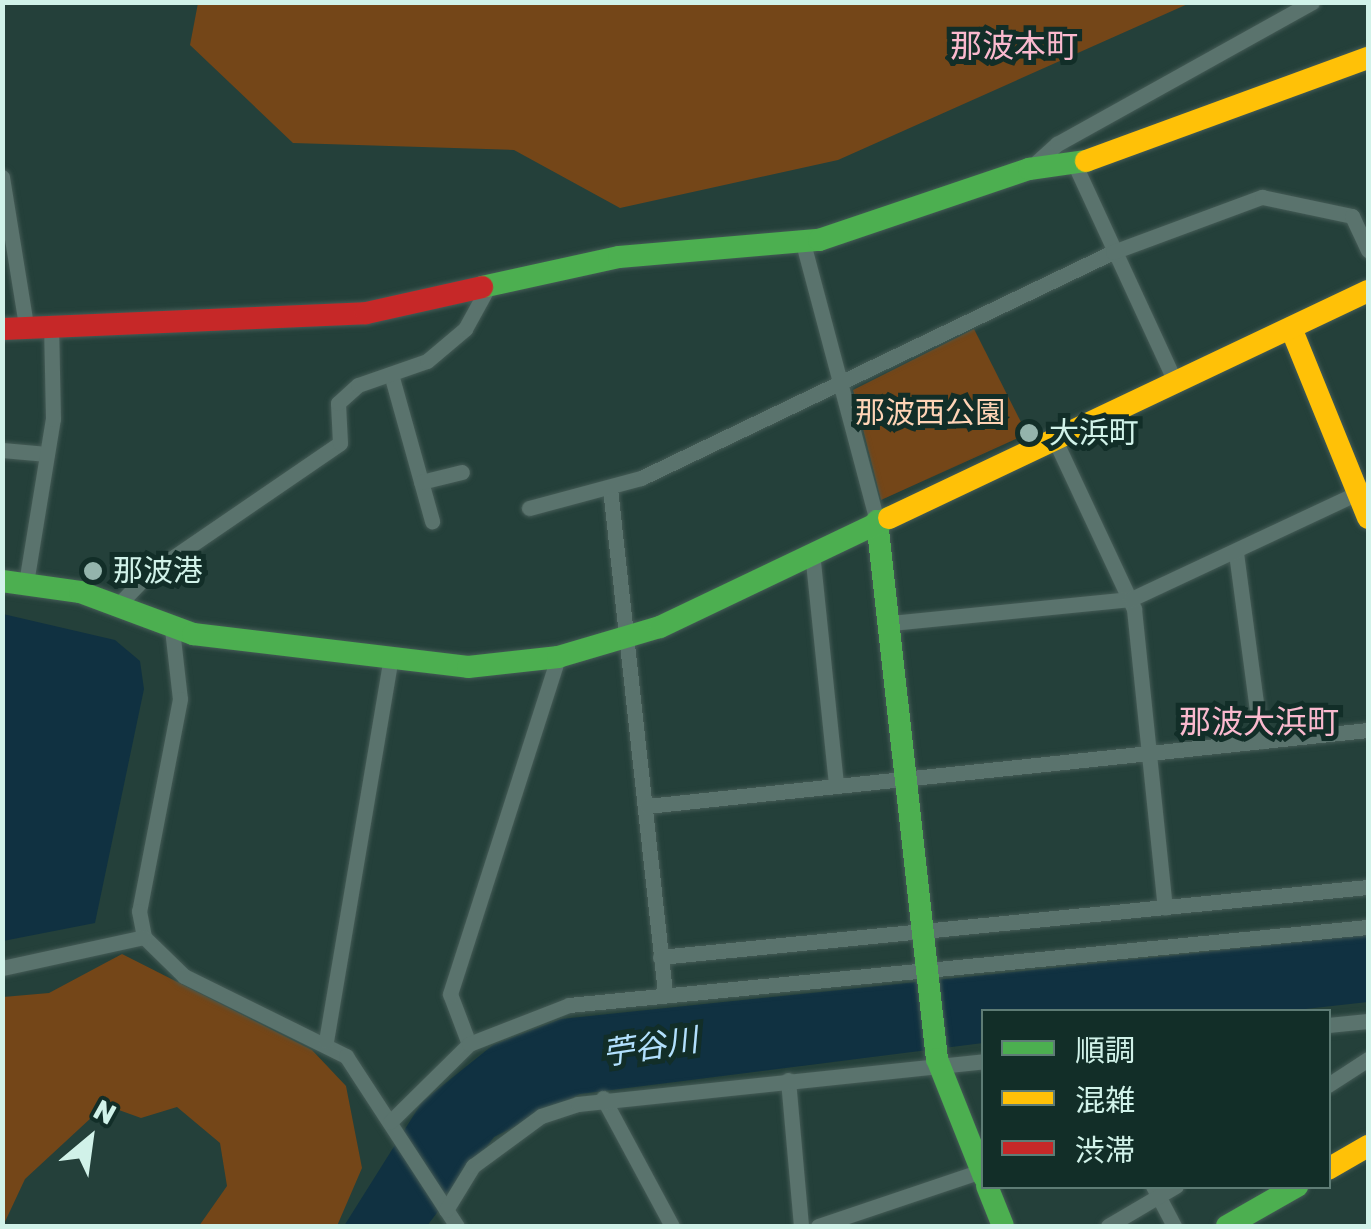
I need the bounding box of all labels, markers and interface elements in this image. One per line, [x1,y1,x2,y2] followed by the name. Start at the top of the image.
[950,27,1078,65] district label: 那波本町
[855,395,1005,431] park label: 那波西公園
[1049,415,1139,451] place label: 大浜町
[1018,422,1040,444] marker: 大浜町
[113,553,203,589] place label: 那波港
[82,560,104,582] marker: 那波港
[1179,703,1339,741] district label: 那波大浜町
[981,1009,1331,1189] legend
[600,1021,700,1073] water label: 苧谷川
[1075,1033,1135,1069] text: 順調
[1075,1083,1135,1119] text: 混雑
[40,1089,140,1189] north arrow
[88,1093,122,1132] text: N
[1075,1133,1135,1169] text: 渋滞

